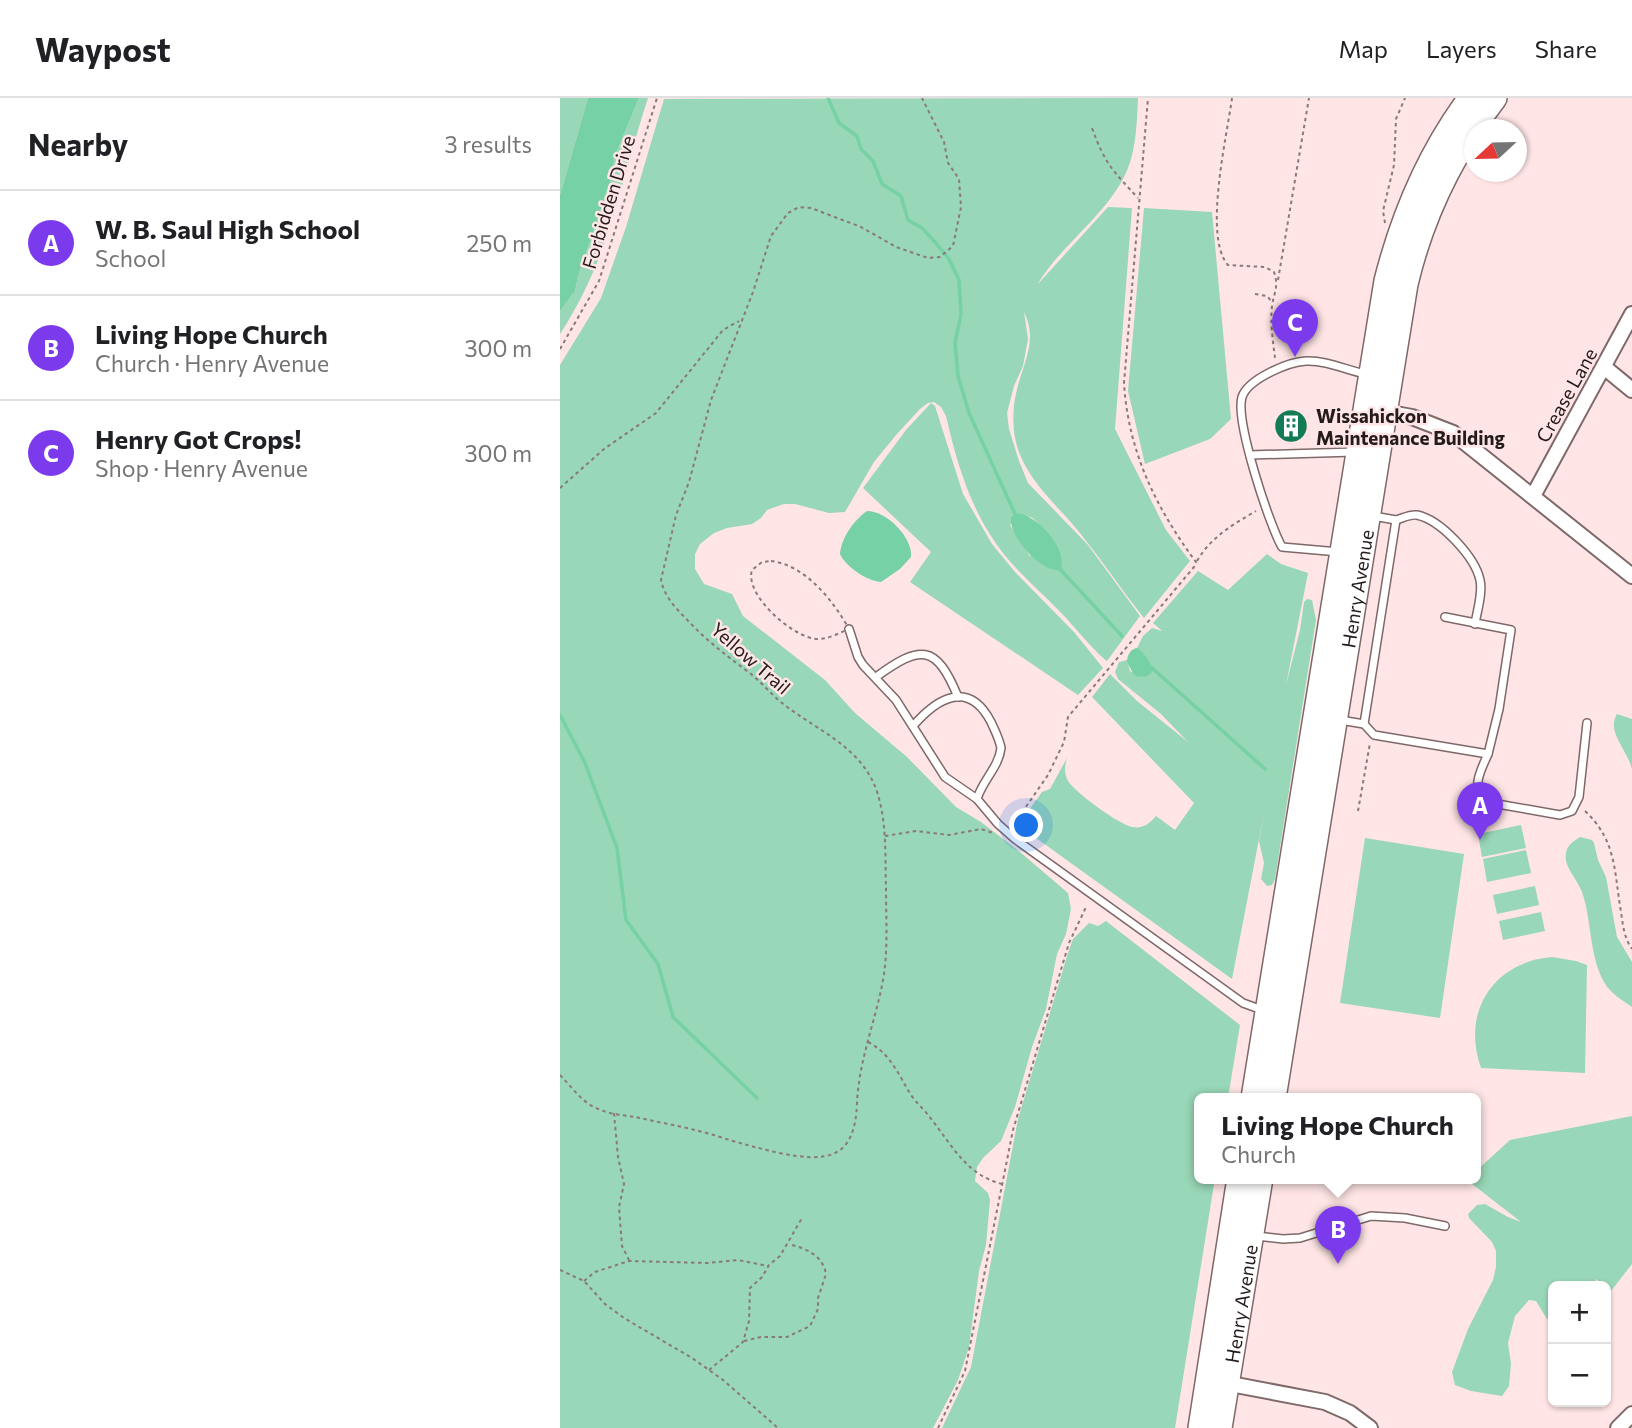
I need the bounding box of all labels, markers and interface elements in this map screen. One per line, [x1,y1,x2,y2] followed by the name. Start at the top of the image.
[35,28,171,69] text: Waypost
[1339,34,1388,63] text: Map
[1426,34,1497,63] text: Layers
[1535,34,1597,63] text: Share
[1464,119,1527,182] north arrow
[28,125,128,162] text: Nearby
[445,130,532,158] text: 3 results
[577,133,639,271] street label: Forbidden Drive
[95,213,360,244] text: W. B. Saul High School
[43,229,59,257] text: A
[467,229,532,257] text: 250 m
[95,244,166,272] text: School
[1272,299,1318,357] pin: C
[95,318,328,349] text: Living Hope Church
[43,334,59,362] text: B
[464,334,532,362] text: 300 m
[1531,344,1601,446] street label: Crease Lane
[95,349,329,377] text: Church · Henry Avenue
[1316,404,1505,449] place label: Wissahickon Maintenance Building
[1272,407,1310,445] building icon: Wissahickon Maintenance Building
[95,423,301,454] text: Henry Got Crops!
[43,439,59,467] text: C
[464,439,532,467] text: 300 m
[95,454,308,482] text: Shop · Henry Avenue
[1336,528,1378,650] street label: Henry Avenue
[707,617,795,699] street label: Yellow Trail
[1457,782,1503,840] pin: A
[1009,808,1043,842] your location
[1194,1093,1481,1184] popup
[1221,1109,1454,1140] text: Living Hope Church
[1221,1140,1296,1168] text: Church
[1315,1206,1361,1264] pin: B
[1219,1243,1261,1365] street label: Henry Avenue
[1548,1281,1611,1407] map controls
[1548,1281,1611,1344] button: +
[1548,1344,1611,1407] button: −

